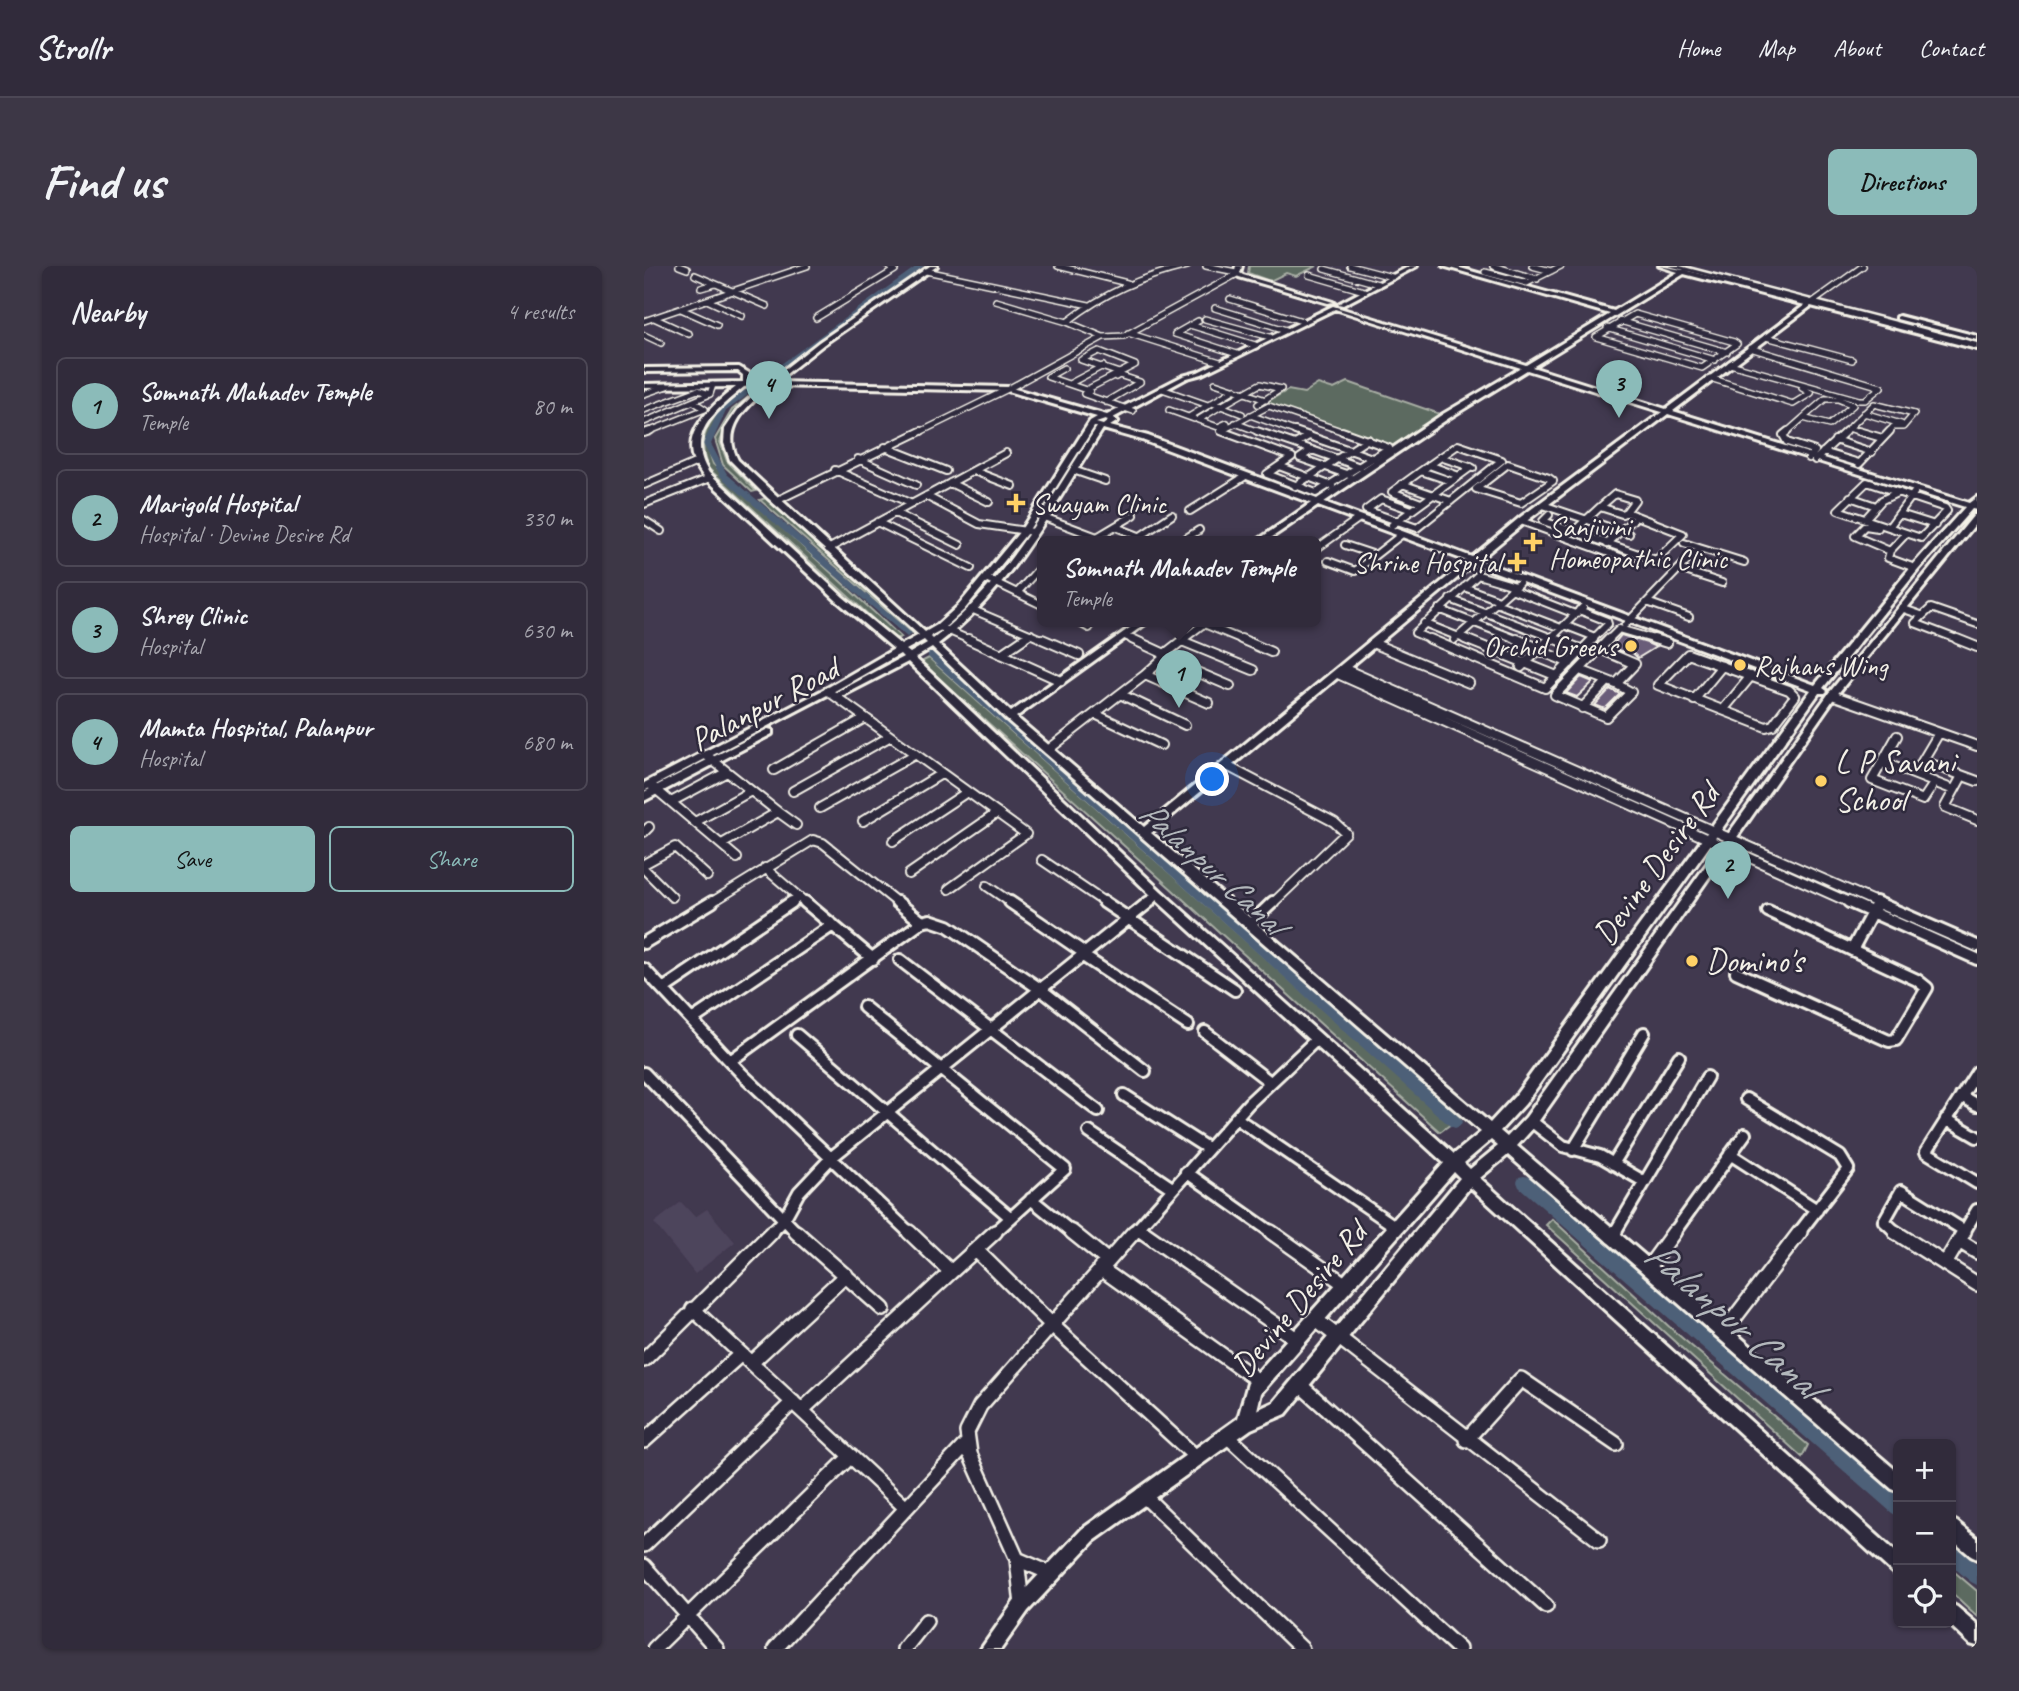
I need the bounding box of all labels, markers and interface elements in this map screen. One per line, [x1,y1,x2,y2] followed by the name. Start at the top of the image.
[35,27,110,69] text: Strollr
[1677,33,1720,63] text: Home
[1758,33,1795,63] text: Map
[1833,33,1881,63] text: About
[1919,33,1984,63] text: Contact
[1828,149,1977,215] button: Directions
[42,151,164,213] text: Find us
[70,293,146,331] text: Nearby
[507,297,574,326] text: 4 results
[1596,360,1642,418] pin: 3
[746,361,792,419] pin: 4
[139,375,371,408] text: Somnath Mahadev Temple
[90,392,100,421] text: 1
[533,392,572,421] text: 80 m
[139,408,188,437] text: Temple
[1032,486,1168,521] place label: Swayam Clinic
[139,487,297,520] text: Marigold Hospital
[1006,493,1026,513] marker: Swayam Clinic
[90,504,100,533] text: 2
[523,504,572,533] text: 330 m
[1549,509,1728,576] place label: Sanjivini Homeopathic Clinic
[139,520,349,549] text: Hospital · Devine Desire Rd
[1523,532,1543,552] marker: Sanjivini Homeopathic Clinic
[1037,536,1321,627] popup
[1354,545,1506,580] place label: Shrine Hospital
[1063,551,1295,584] text: Somnath Mahadev Temple
[1507,552,1527,572] marker: Shrine Hospital
[1063,584,1112,613] text: Temple
[139,599,247,632] text: Shrey Clinic
[90,616,100,645] text: 3
[523,616,572,645] text: 630 m
[1483,629,1619,664] place label: Orchid Greens
[139,632,202,661] text: Hospital
[1623,638,1639,654] marker: Orchid Greens
[683,645,850,761] street label: Palanpur Road
[1754,648,1890,683] place label: Rajhans Wing
[1156,650,1202,708] pin: 1
[1732,657,1748,673] marker: Rajhans Wing
[139,711,372,744] text: Mamta Hospital, Palanpur
[90,728,100,757] text: 4
[523,728,572,757] text: 680 m
[1835,741,1959,821] place label: L P Savani School
[139,744,202,773] text: Hospital
[1195,762,1229,796] your location
[1583,771,1732,953] street label: Devine Desire Rd
[1813,773,1829,789] marker: L P Savani School
[1130,790,1302,952] water label: Palanpur Canal
[70,826,315,892] button: Save
[329,826,574,892] button: Share
[1705,841,1751,899] pin: 2
[1706,940,1806,982] place label: Domino's
[1684,953,1700,969] marker: Domino's
[1222,1209,1379,1385] street label: Devine Desire Rd
[1634,1228,1842,1419] water label: Palanpur Canal
[1893,1439,1956,1628] map controls
[1893,1439,1956,1502] button: +
[1893,1502,1956,1565] button: −
[1893,1565,1956,1628] button: locate

